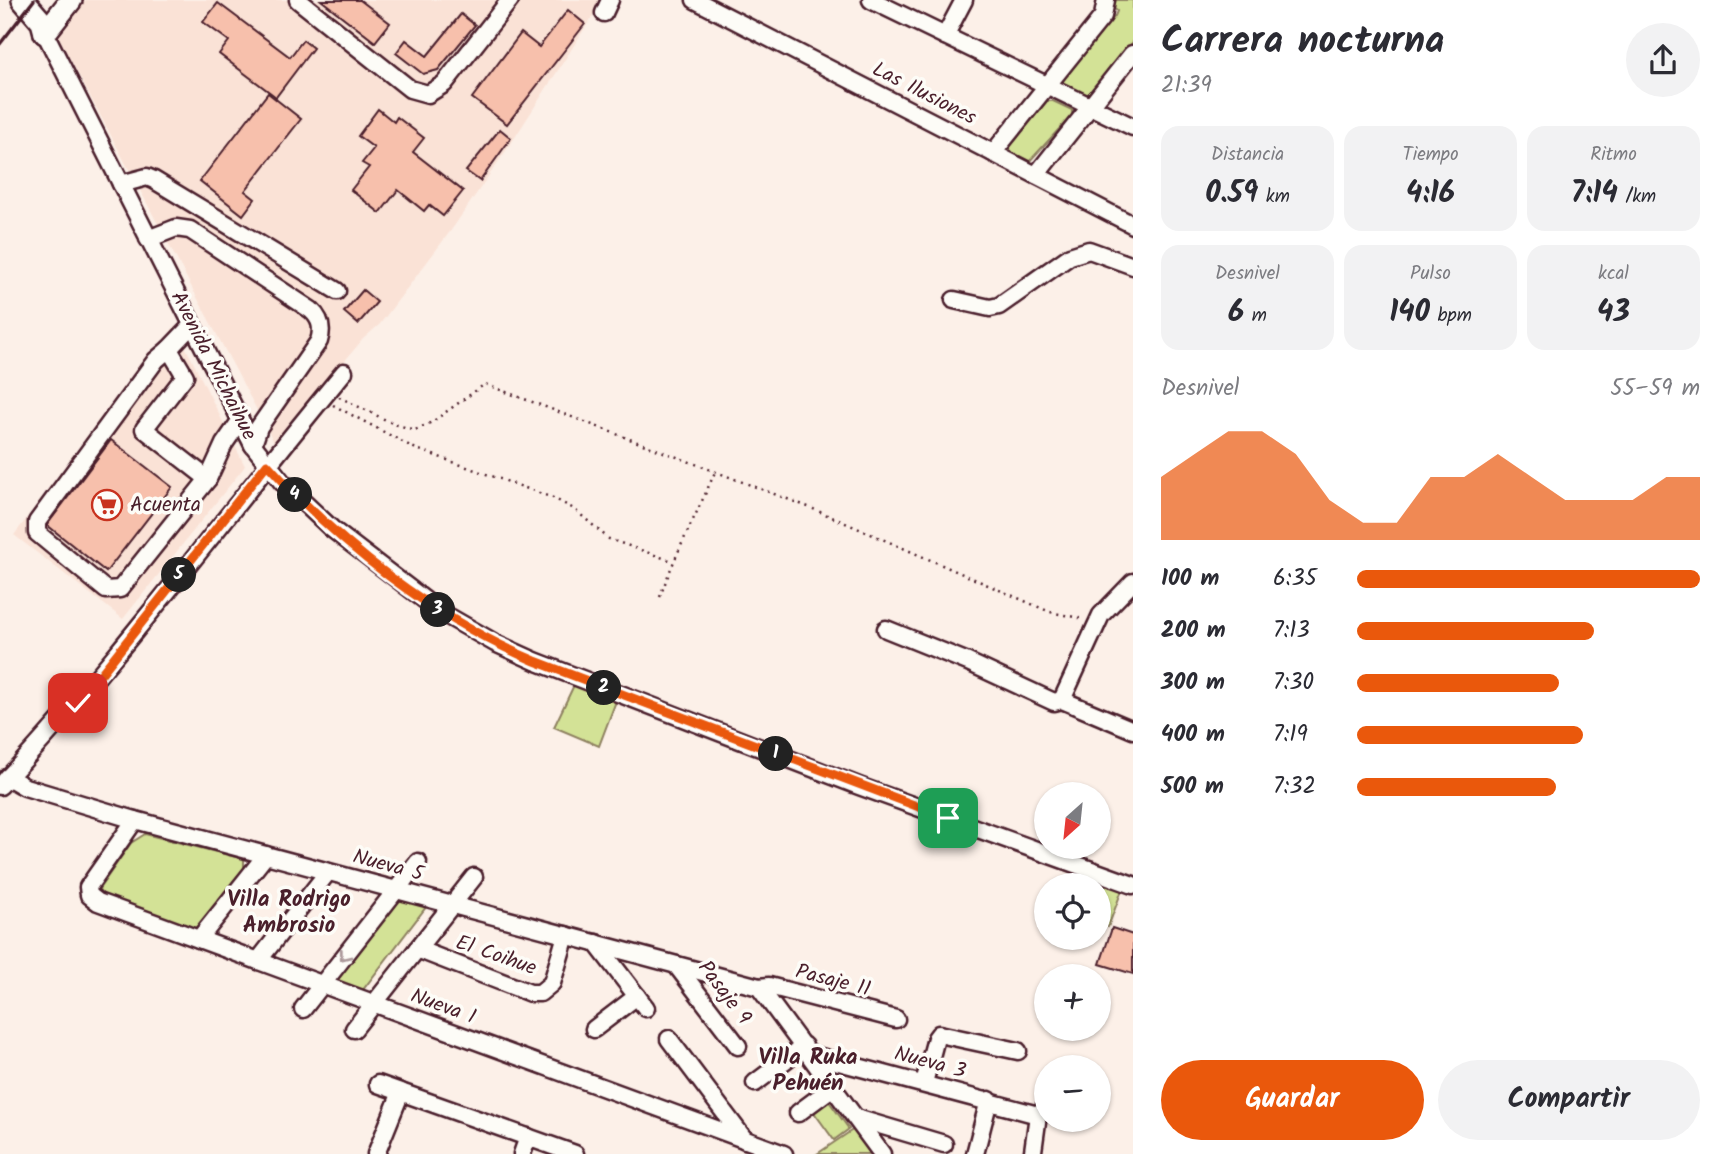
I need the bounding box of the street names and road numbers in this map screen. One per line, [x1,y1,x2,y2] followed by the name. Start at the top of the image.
[866,54,982,134] street label: Las Ilusiones
[161,286,265,447] street label: Avenida Michaihue
[349,841,429,892] street label: Nueva 5
[451,927,541,985] street label: El Coihue
[689,954,759,1032] street label: Pasaje 9
[792,956,874,1006] street label: Pasaje 11
[406,980,480,1034] street label: Nueva 1
[891,1038,969,1088] street label: Nueva 3

